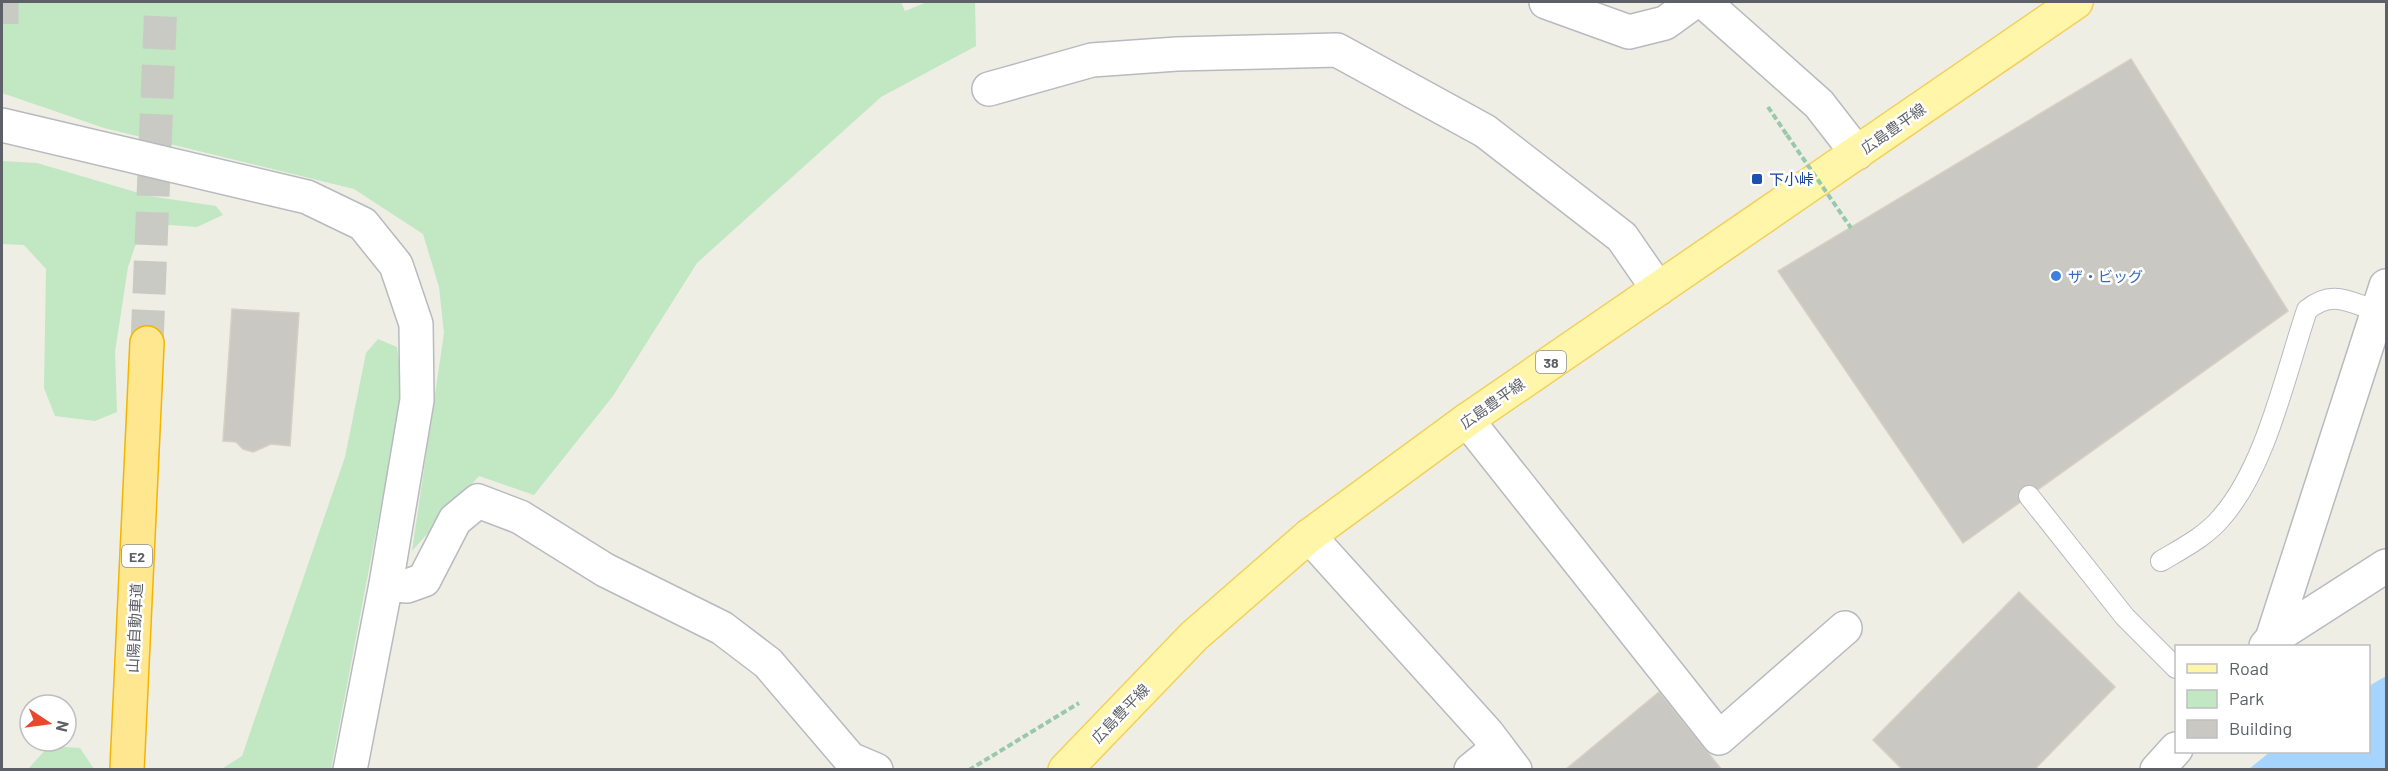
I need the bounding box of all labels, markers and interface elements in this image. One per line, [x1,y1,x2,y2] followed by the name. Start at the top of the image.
[1857,99,1929,157] street label: 広島豊平線
[1769,170,1814,188] place label: 下小峠
[1750,172,1764,186] marker: 下小峠
[2068,267,2143,285] place label: ザ・ビッグ
[2049,269,2063,283] marker: ザ・ビッグ
[1536,351,1566,373] road number: 38
[1456,374,1528,432] street label: 広島豊平線
[122,545,152,567] road number: E2
[123,583,145,673] street label: 山陽自動車道
[2175,645,2370,753] legend
[2229,657,2269,679] text: Road
[1087,680,1153,746] street label: 広島豊平線
[2229,687,2264,709] text: Park
[18,693,78,753] north arrow
[2229,717,2292,739] text: Building
[53,719,74,734] text: N

